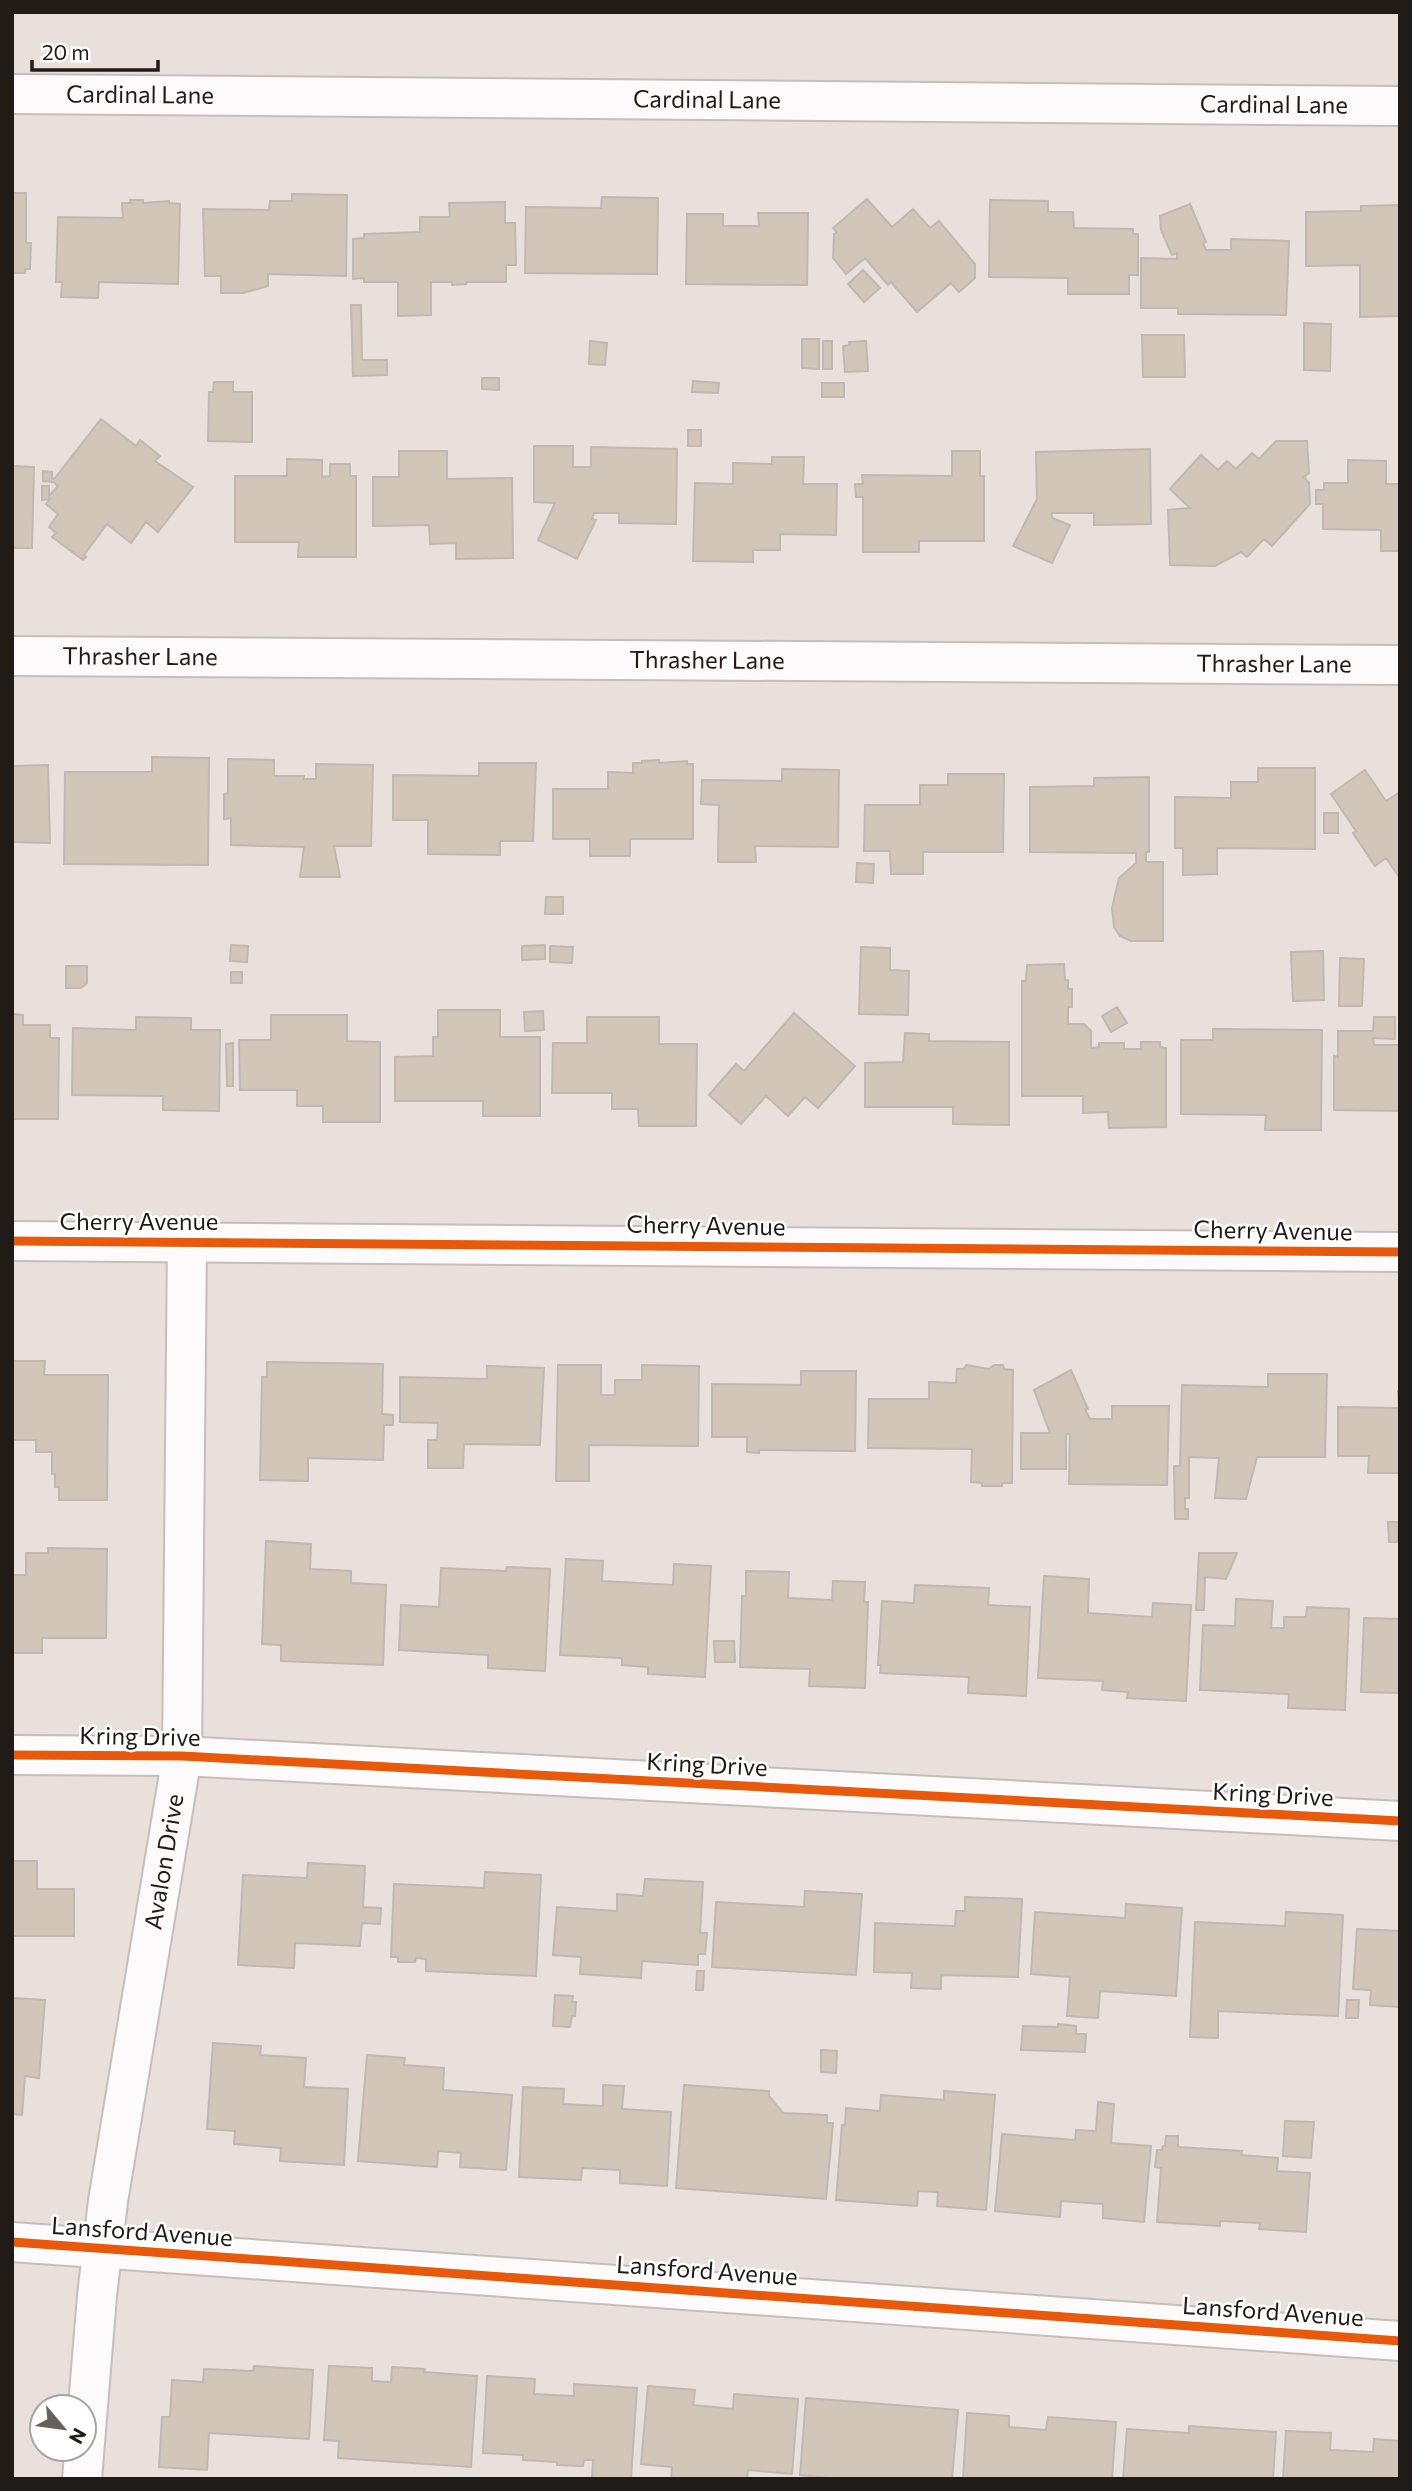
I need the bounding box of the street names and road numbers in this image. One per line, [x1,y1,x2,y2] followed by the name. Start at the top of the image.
[66,78,214,109] street label: Cardinal Lane
[633,83,781,114] street label: Cardinal Lane
[1200,88,1348,119] street label: Cardinal Lane
[62,640,218,670] street label: Thrasher Lane
[629,644,785,674] street label: Thrasher Lane
[1196,648,1352,678] street label: Thrasher Lane
[59,1206,219,1235] street label: Cherry Avenue
[626,1209,786,1240] street label: Cherry Avenue
[1193,1214,1353,1245] street label: Cherry Avenue
[79,1720,201,1751] street label: Kring Drive
[646,1746,768,1781] street label: Kring Drive
[1212,1776,1334,1811] street label: Kring Drive
[137,1792,188,1932] street label: Avalon Drive
[50,2210,234,2251] street label: Lansford Avenue
[615,2249,799,2290] street label: Lansford Avenue
[1181,2290,1365,2331] street label: Lansford Avenue

